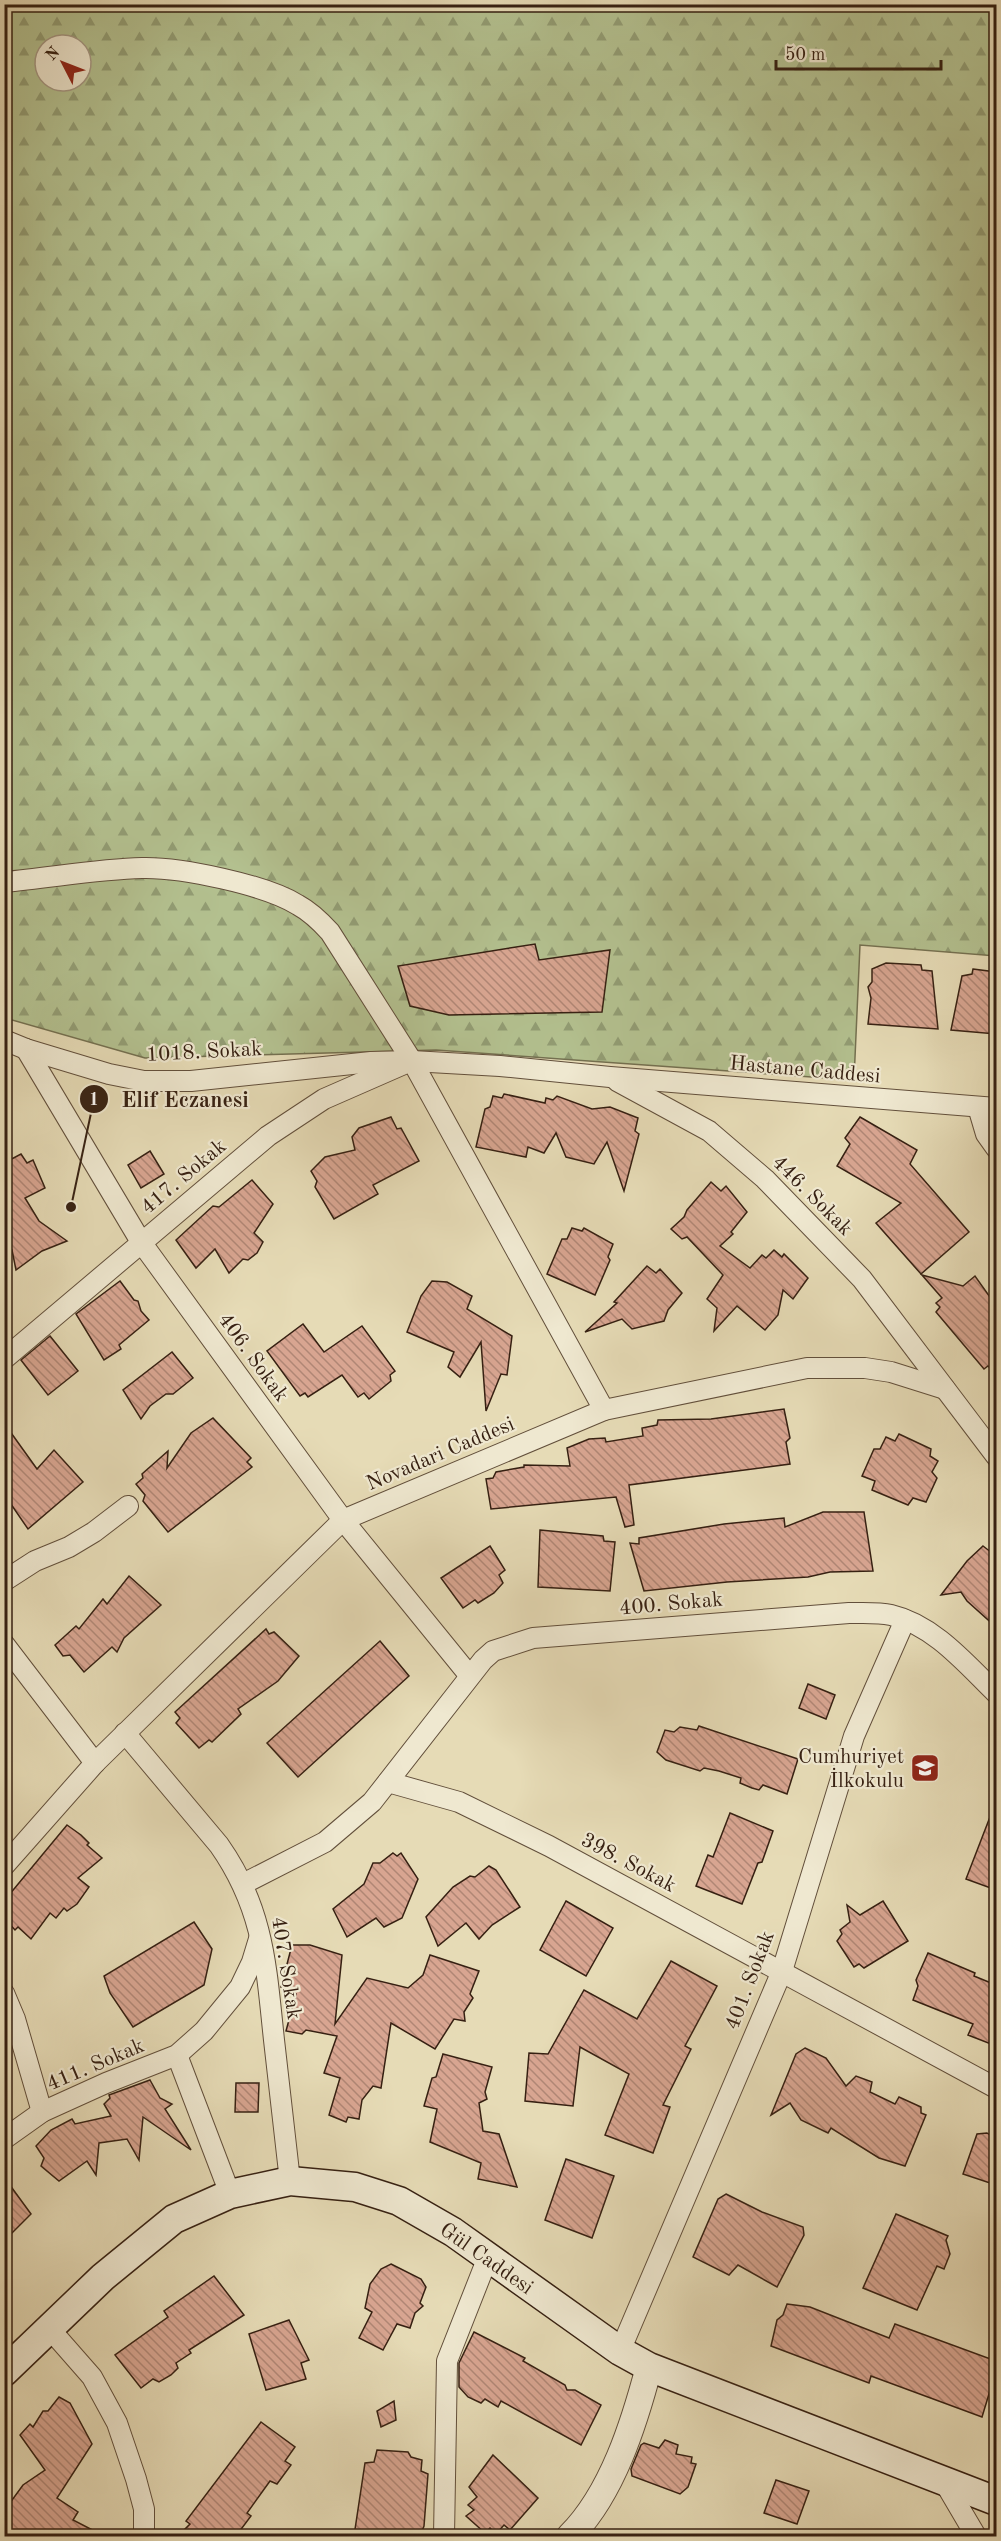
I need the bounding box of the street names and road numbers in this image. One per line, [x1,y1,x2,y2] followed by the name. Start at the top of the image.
[146,1039,263,1066] street label: 1018. Sokak
[729,1053,881,1088] street label: Hastane Caddesi
[137,1136,231,1219] street label: 417. Sokak
[768,1152,856,1240] street label: 446. Sokak
[214,1310,292,1406] street label: 406. Sokak
[363,1414,518,1495] street label: Novadari Caddesi
[618,1589,724,1619] street label: 400. Sokak
[577,1830,679,1897] street label: 398. Sokak
[267,1915,304,2021] street label: 407. Sokak
[722,1928,779,2033] street label: 401. Sokak
[44,2035,148,2095] street label: 411. Sokak
[436,2219,537,2299] street label: Gül Caddesi

